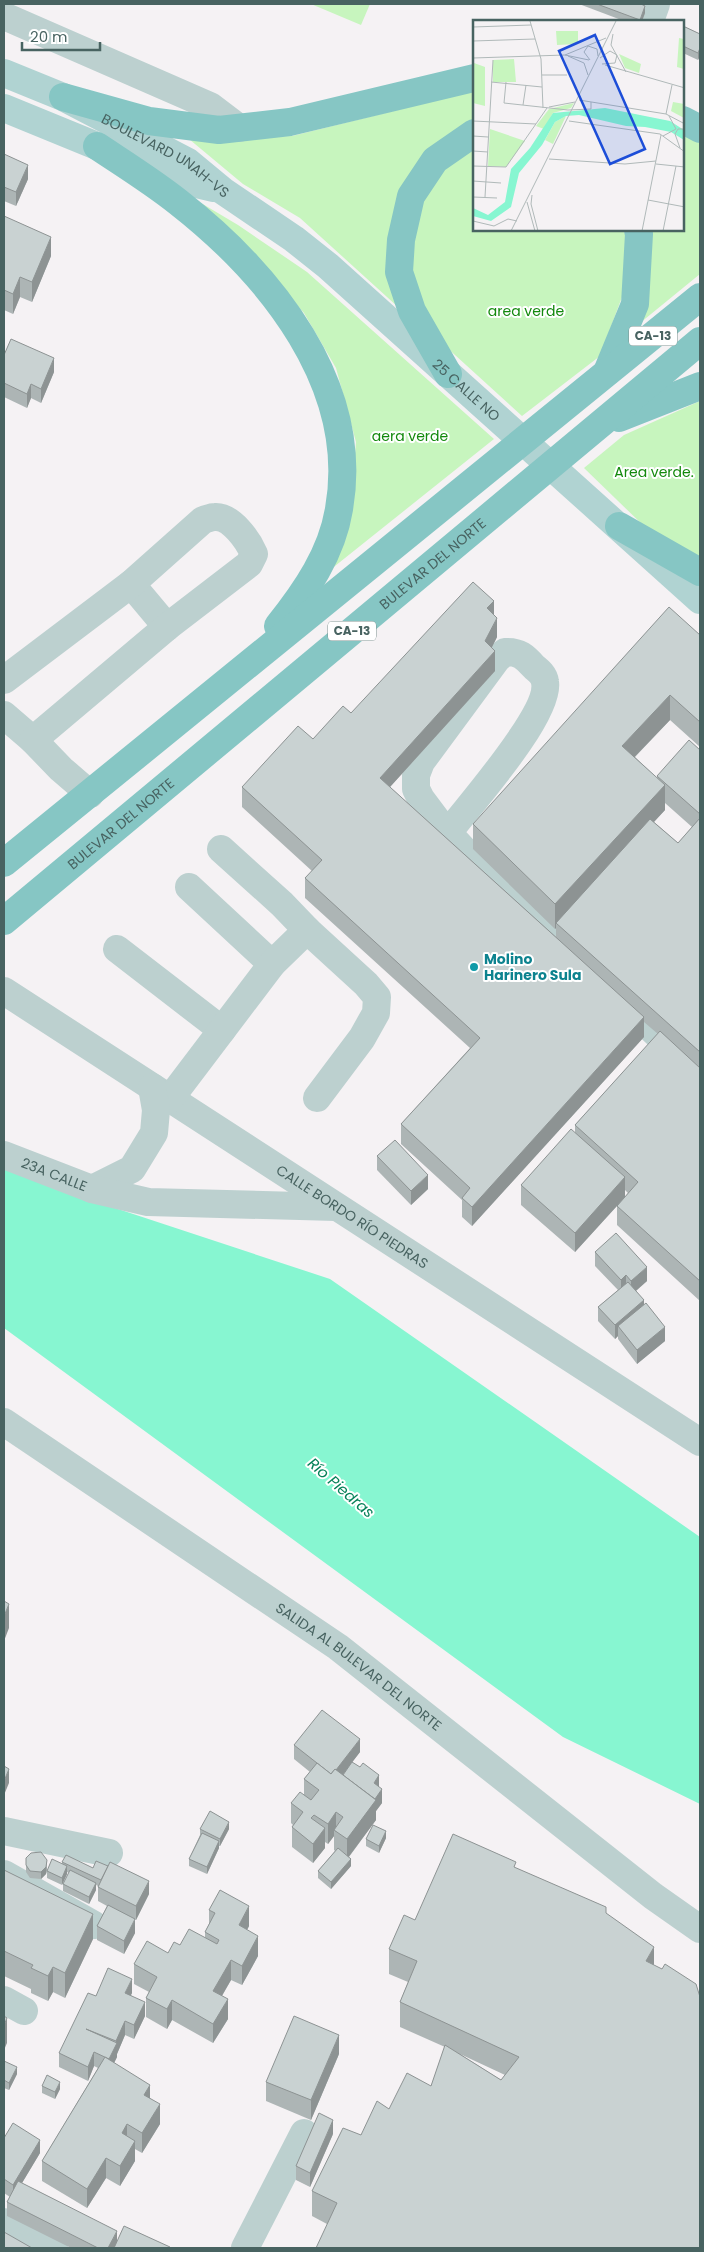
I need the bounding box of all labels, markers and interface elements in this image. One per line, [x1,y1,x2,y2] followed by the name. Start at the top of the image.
[22,20,100,52] scale bar
[473,20,684,231] inset map
[30,26,68,47] text: 20 m
[98,109,233,202] street label: BOULEVARD UNAH-VS
[488,301,565,321] park label: area verde
[629,326,677,346] road number: CA-13
[428,354,505,426] street label: 25 CALLE NO
[372,426,449,446] park label: aera verde
[614,462,694,482] park label: Area verde.
[375,513,490,614] street label: BULEVAR DEL NORTE
[328,622,376,640] road number: CA-13
[63,773,178,874] street label: BULEVAR DEL NORTE
[484,949,581,985] place label: Molino Harinero Sula
[468,961,480,973] marker: Molino Harinero Sula
[19,1153,90,1196] street label: 23A CALLE
[272,1160,432,1273] street label: CALLE BORDO RÍO PIEDRAS
[303,1453,379,1523] water label: Río Piedras
[272,1598,446,1735] street label: SALIDA AL BULEVAR DEL NORTE

